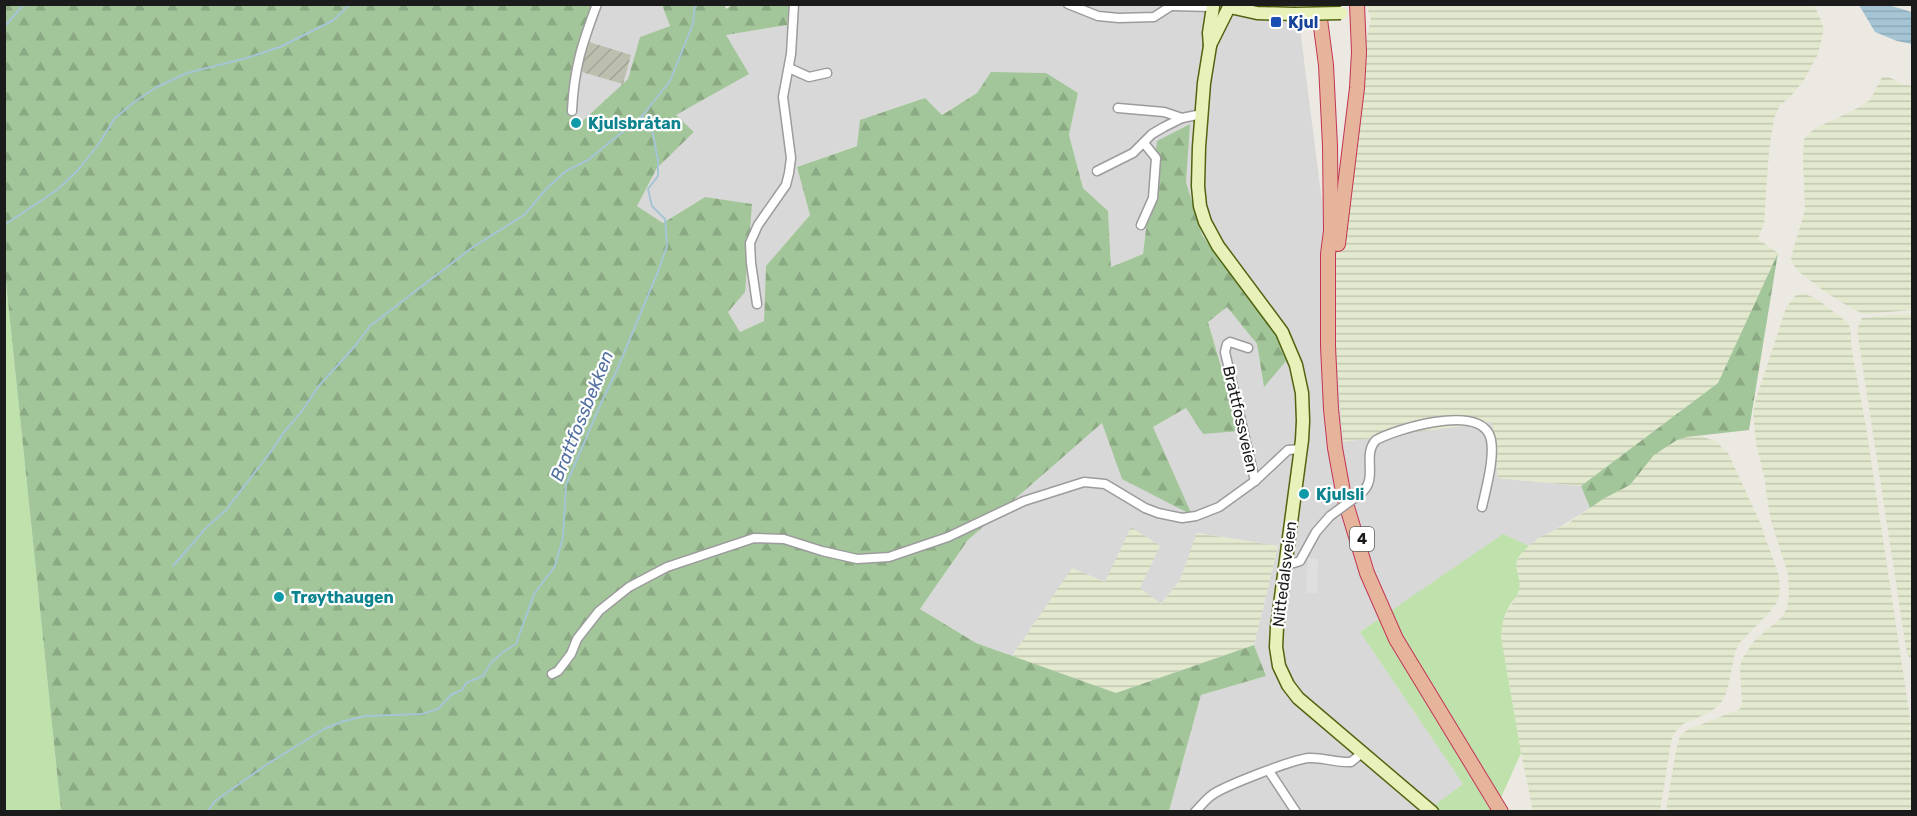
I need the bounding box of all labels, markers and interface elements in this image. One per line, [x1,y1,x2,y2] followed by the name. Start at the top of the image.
[1288,13,1318,32] place label: Kjul
[1269,15,1283,29] marker: Kjul
[588,114,681,133] place label: Kjulsbråtan
[569,116,583,130] marker: Kjulsbråtan
[546,348,618,484] water label: Brattfossbekken
[1219,364,1262,474] street label: Brattfossveien
[1316,485,1364,504] place label: Kjulsli
[1297,487,1311,501] marker: Kjulsli
[1269,520,1300,628] street label: Nittedalsveien
[1350,527,1374,551] road number: 4
[291,588,394,607] place label: Trøythaugen
[272,590,286,604] marker: Trøythaugen

